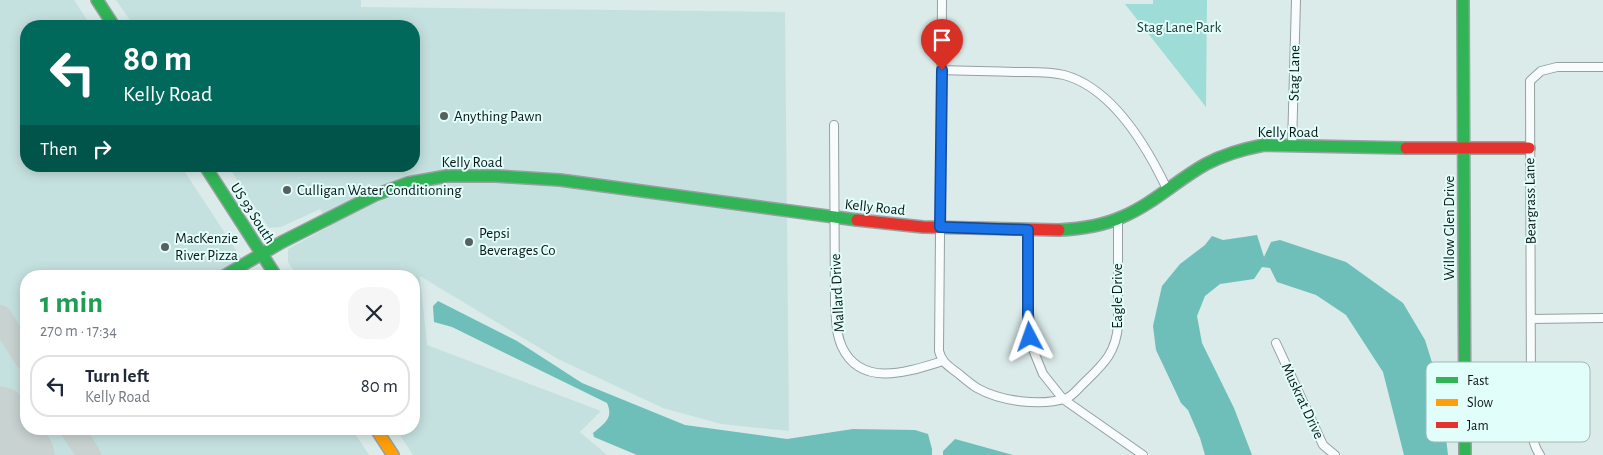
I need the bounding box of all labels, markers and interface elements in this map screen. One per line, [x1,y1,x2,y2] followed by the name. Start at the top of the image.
[921,19,963,70] pin
[1137,20,1221,35] park label: Stag Lane Park
[928,26,956,54] icon: arrive
[40,40,105,105] icon: left
[123,42,192,77] text: 80 m
[1287,45,1302,101] street label: Stag Lane
[123,83,212,105] text: Kelly Road
[454,109,542,124] place label: Anything Pawn
[438,110,450,122] marker: Anything Pawn
[1258,125,1319,140] street label: Kelly Road
[88,135,116,163] icon: right
[40,140,78,159] text: Then
[442,155,503,170] street label: Kelly Road
[1522,157,1539,244] street label: Beargrass Lane
[1442,175,1457,281] street label: Willow Glen Drive
[227,180,278,246] street label: US 93 South
[297,183,462,198] place label: Culligan Water Conditioning
[281,184,293,196] marker: Culligan Water Conditioning
[844,197,906,218] street label: Kelly Road
[479,226,556,258] place label: Pepsi Beverages Co
[175,231,238,263] place label: MacKenzie River Pizza
[463,236,475,248] marker: Pepsi Beverages Co
[159,241,171,253] marker: MacKenzie River Pizza
[828,253,847,333] street label: Mallard Drive
[1110,263,1125,329] street label: Eagle Drive
[348,287,400,339] button: close
[40,288,103,318] text: 1 min
[1003,310,1055,362] position arrow
[40,323,117,339] text: 270 m · 17:34
[1278,361,1327,441] street label: Muskrat Drive
[1426,362,1590,442] legend
[85,367,149,386] text: Turn left
[42,372,70,400] icon: left
[1467,374,1489,388] text: Fast
[361,377,398,396] text: 80 m
[85,389,150,405] text: Kelly Road
[1467,396,1494,410] text: Slow
[1467,419,1489,433] text: Jam

